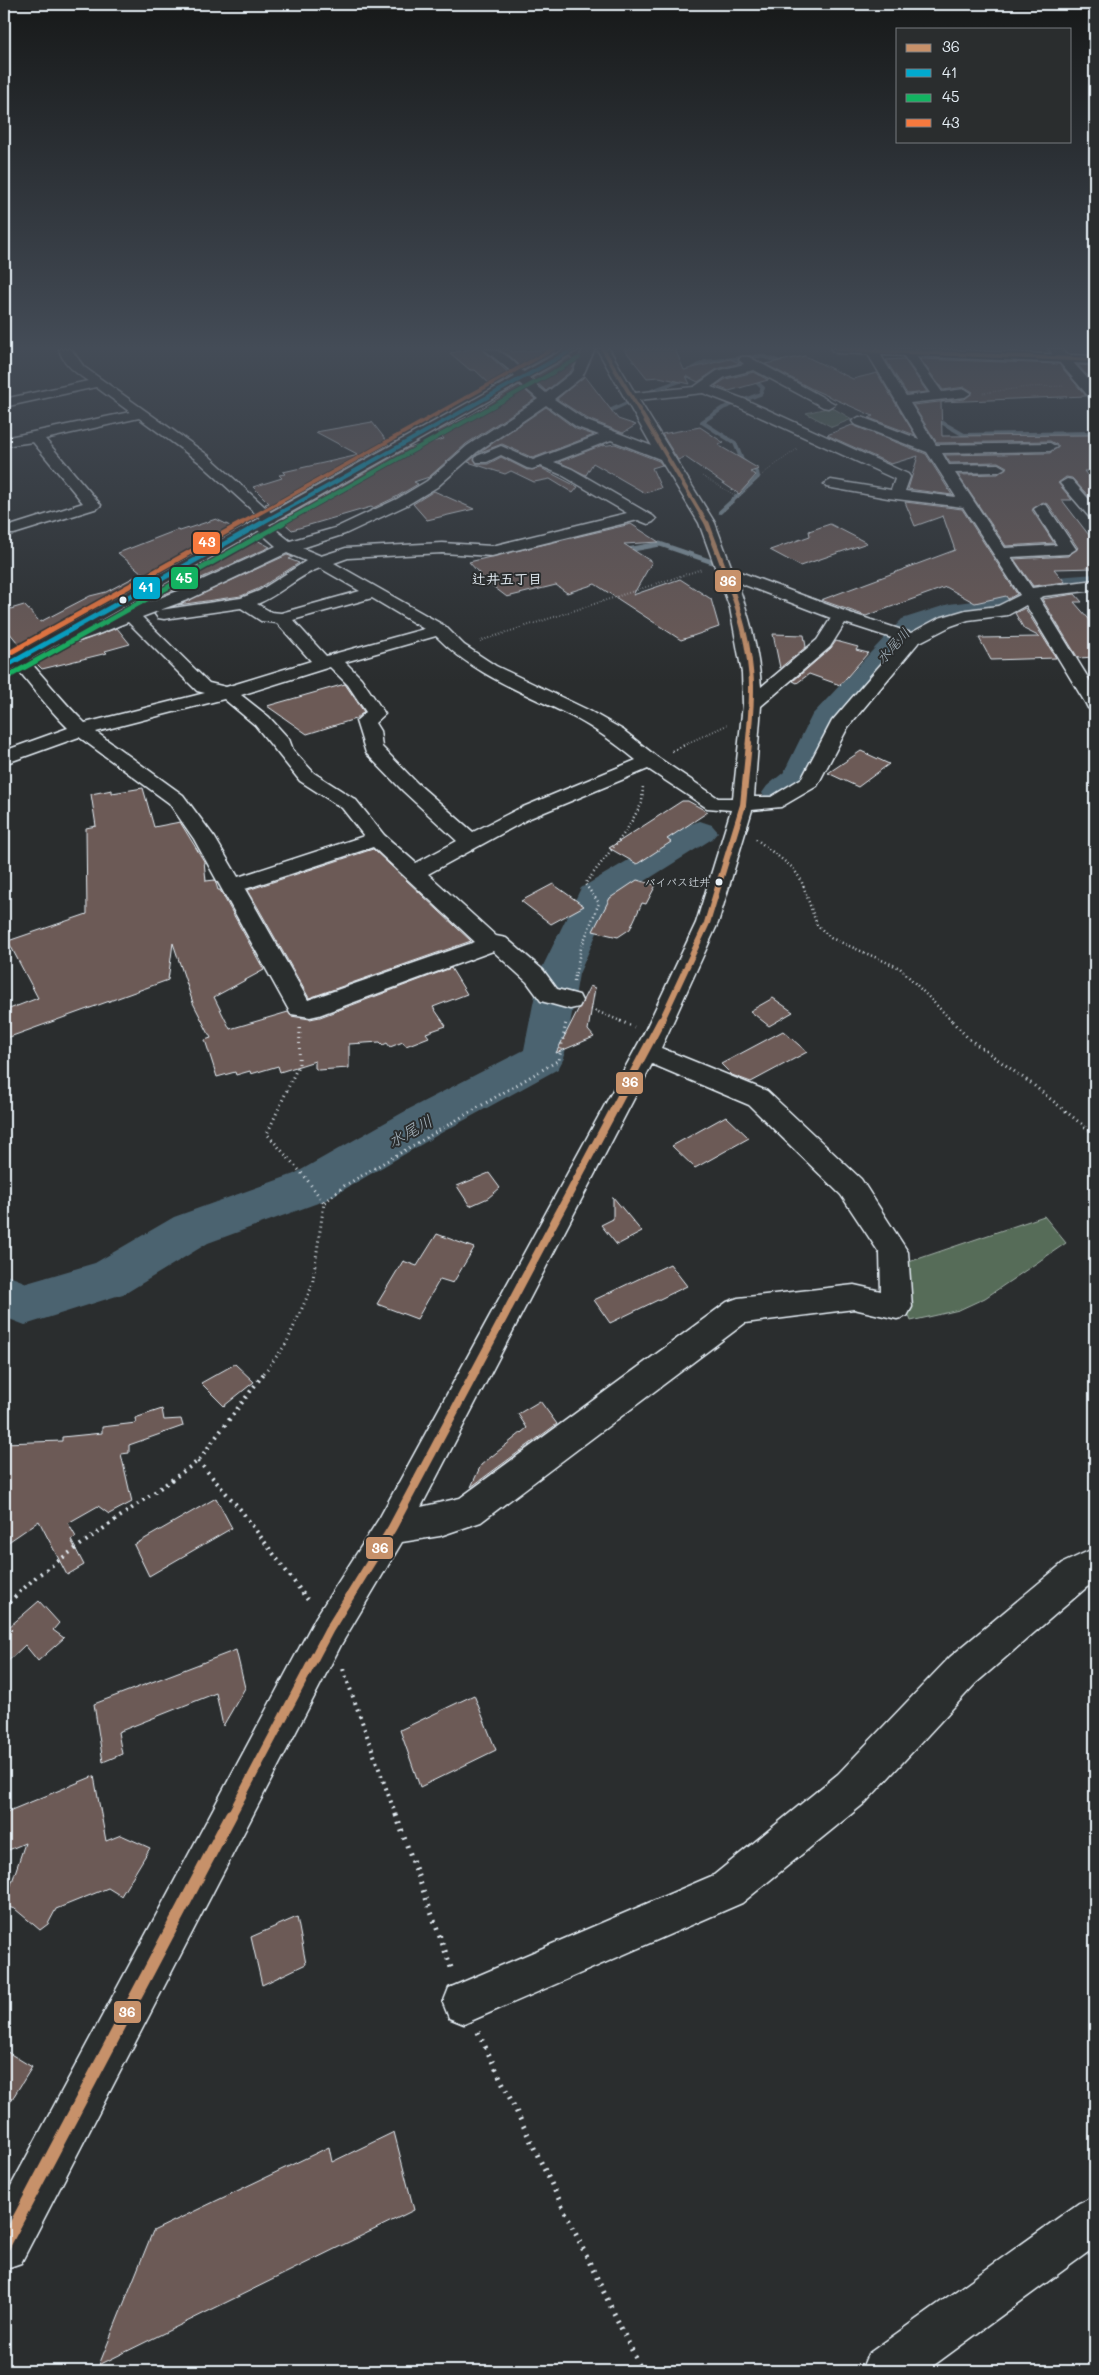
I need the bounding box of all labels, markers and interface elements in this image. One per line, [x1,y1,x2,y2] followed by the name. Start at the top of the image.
[896,28,1072,142] legend
[942,36,960,56] text: 36
[942,62,958,82] text: 41
[942,86,960,106] text: 45
[942,112,960,132] text: 43
[192,531,221,555] line badge: 43
[198,532,216,551] text: 43
[170,566,199,590] line badge: 45
[175,568,193,587] text: 45
[472,569,542,588] district label: 辻井五丁目
[714,569,742,593] line badge: 36
[720,571,736,590] text: 36
[132,576,161,600] line badge: 41
[138,577,154,596] text: 41
[118,595,128,605] unlabelled marker
[872,624,914,668] water label: 水尾川
[644,874,710,889] place label: バイパス辻井
[714,877,724,887] marker: バイパス辻井
[615,1071,644,1095] line badge: 36
[622,1072,638,1091] text: 36
[384,1110,436,1151] water label: 水尾川
[365,1536,394,1560] line badge: 36
[372,1538,388,1557] text: 36
[113,2000,142,2024] line badge: 36
[119,2002,135,2021] text: 36

